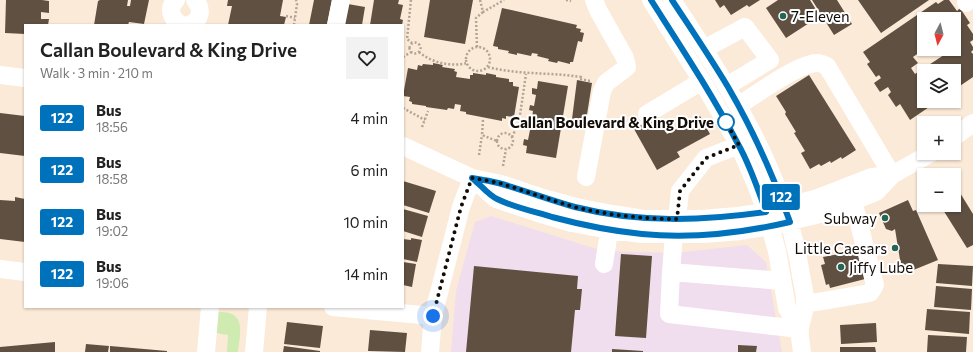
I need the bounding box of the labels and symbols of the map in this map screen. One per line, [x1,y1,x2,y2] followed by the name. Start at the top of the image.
[791,7,850,25] place label: 7-Eleven
[778,11,788,21] marker: 7-Eleven
[917,12,961,56] north arrow
[510,113,714,131] place label: Callan Boulevard & King Drive
[717,113,735,131] marker: Callan Boulevard & King Drive
[758,184,804,210] line badge: 122
[824,209,877,227] place label: Subway
[880,213,890,223] marker: Subway
[794,239,887,257] place label: Little Caesars
[890,243,900,253] marker: Little Caesars
[849,258,913,276] place label: Jiffy Lube
[836,262,846,272] marker: Jiffy Lube
[423,306,443,326] your location

